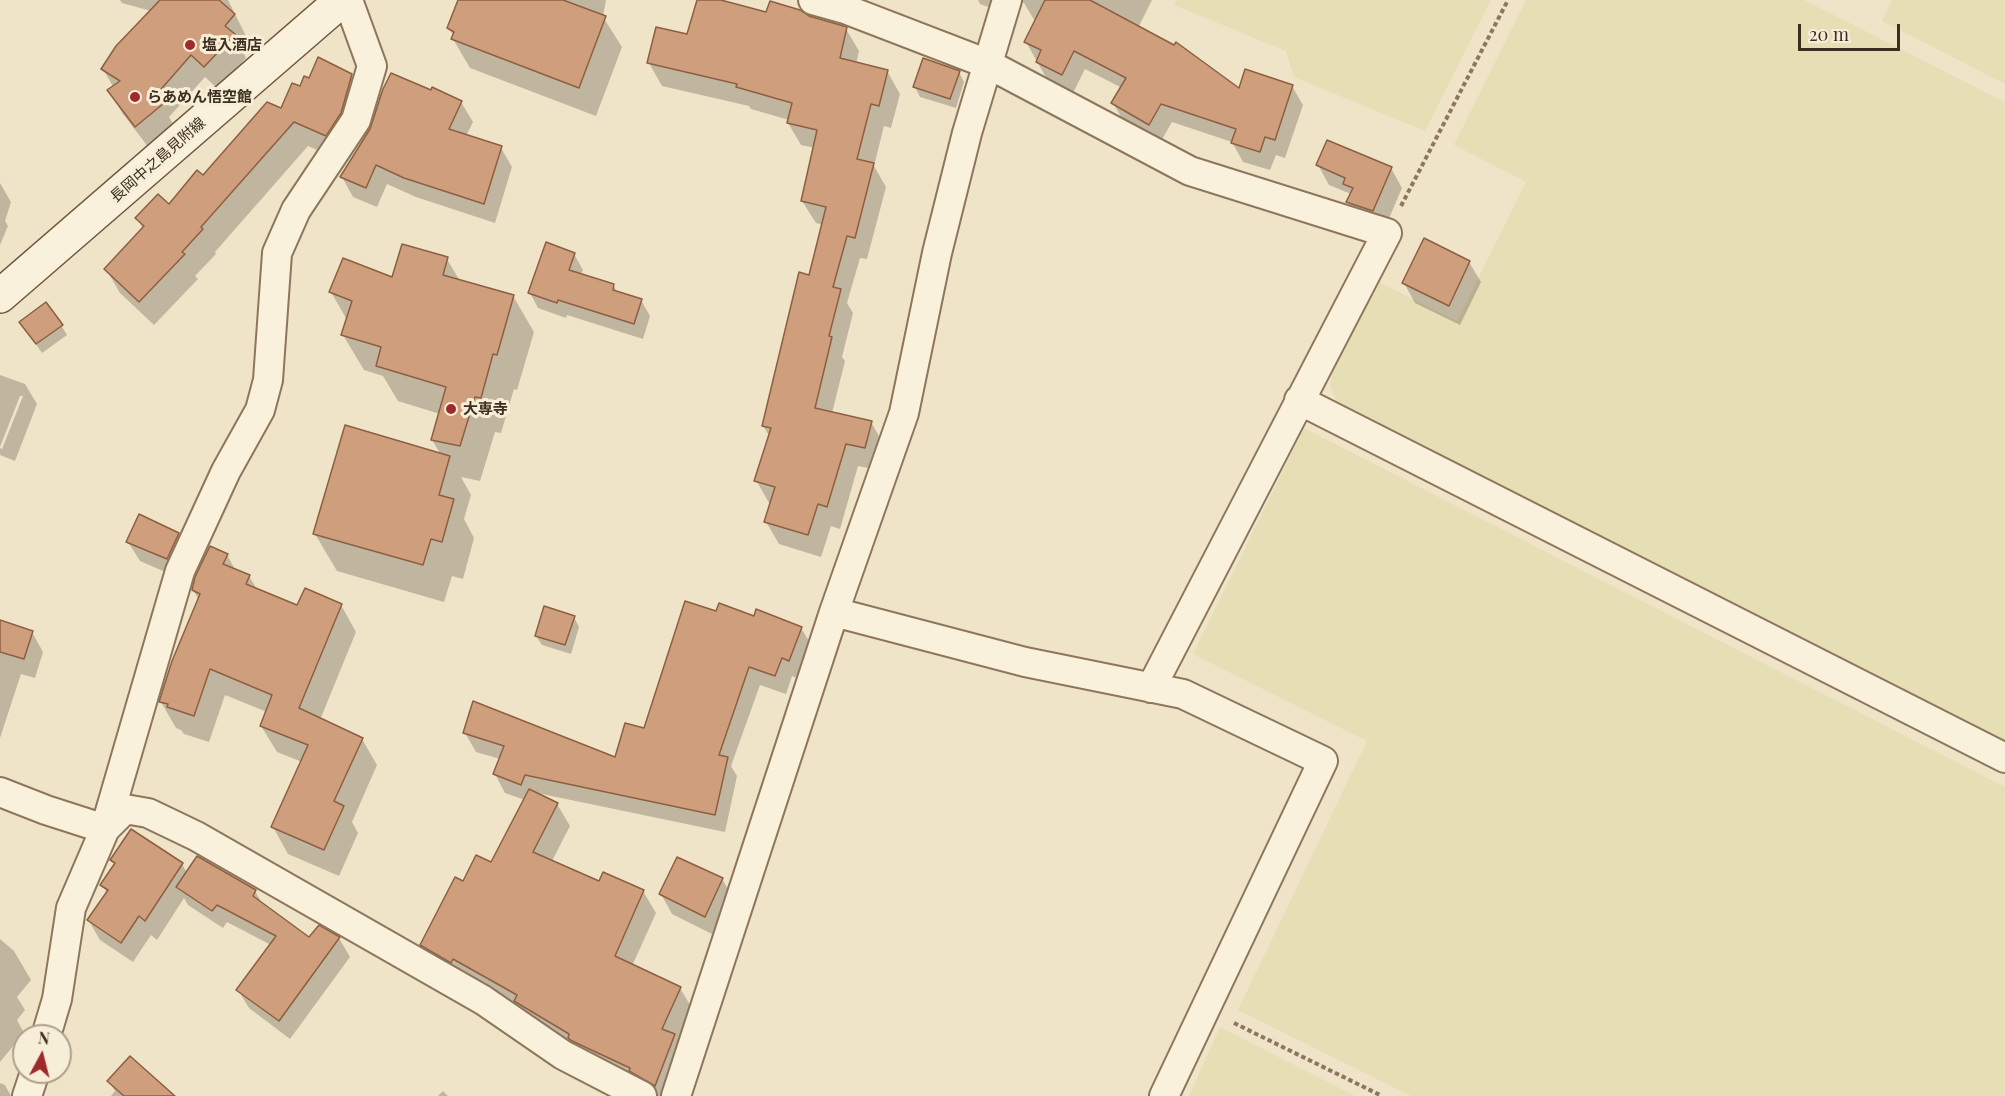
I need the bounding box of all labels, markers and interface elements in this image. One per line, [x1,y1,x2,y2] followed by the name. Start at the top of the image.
[1801,12,1903,50] scale bar
[1809,22,1849,46] text: 20 m
[202,36,262,54] place label: 塩入酒店
[183,38,197,52] marker: 塩入酒店
[147,88,252,106] place label: らあめん悟空館
[128,90,142,104] marker: らあめん悟空館
[107,114,209,206] street label: 長岡中之島見附線
[463,400,508,418] place label: 大専寺
[444,402,458,416] marker: 大専寺
[12,1024,72,1084] north arrow
[37,1026,51,1049] text: N

